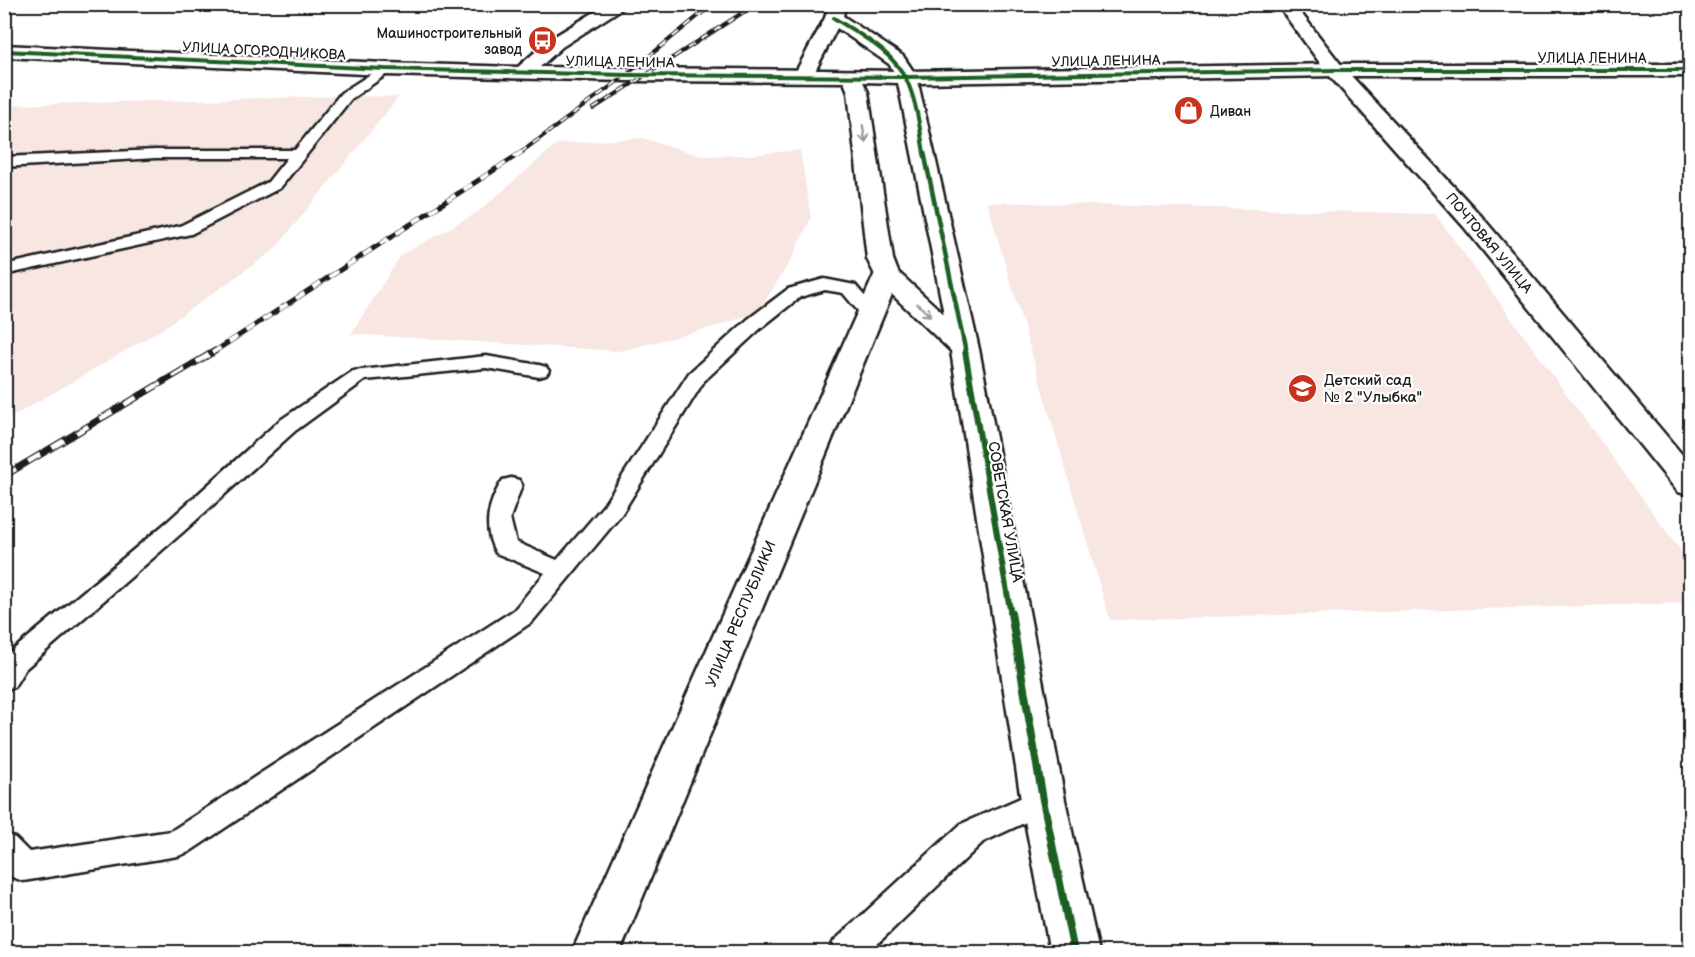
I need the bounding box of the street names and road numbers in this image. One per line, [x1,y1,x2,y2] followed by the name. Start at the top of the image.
[182,38,347,64] street label: УЛИЦА ОГОРОДНИКОВА
[1537,50,1647,67] street label: УЛИЦА ЛЕНИНА
[1051,52,1161,70] street label: УЛИЦА ЛЕНИНА
[565,53,675,71] street label: УЛИЦА ЛЕНИНА
[1442,189,1536,297] street label: ПОЧТОВАЯ УЛИЦА
[983,440,1027,585] street label: СОВЕТСКАЯ УЛИЦА
[702,538,780,690] street label: УЛИЦА РЕСПУБЛИКИ

